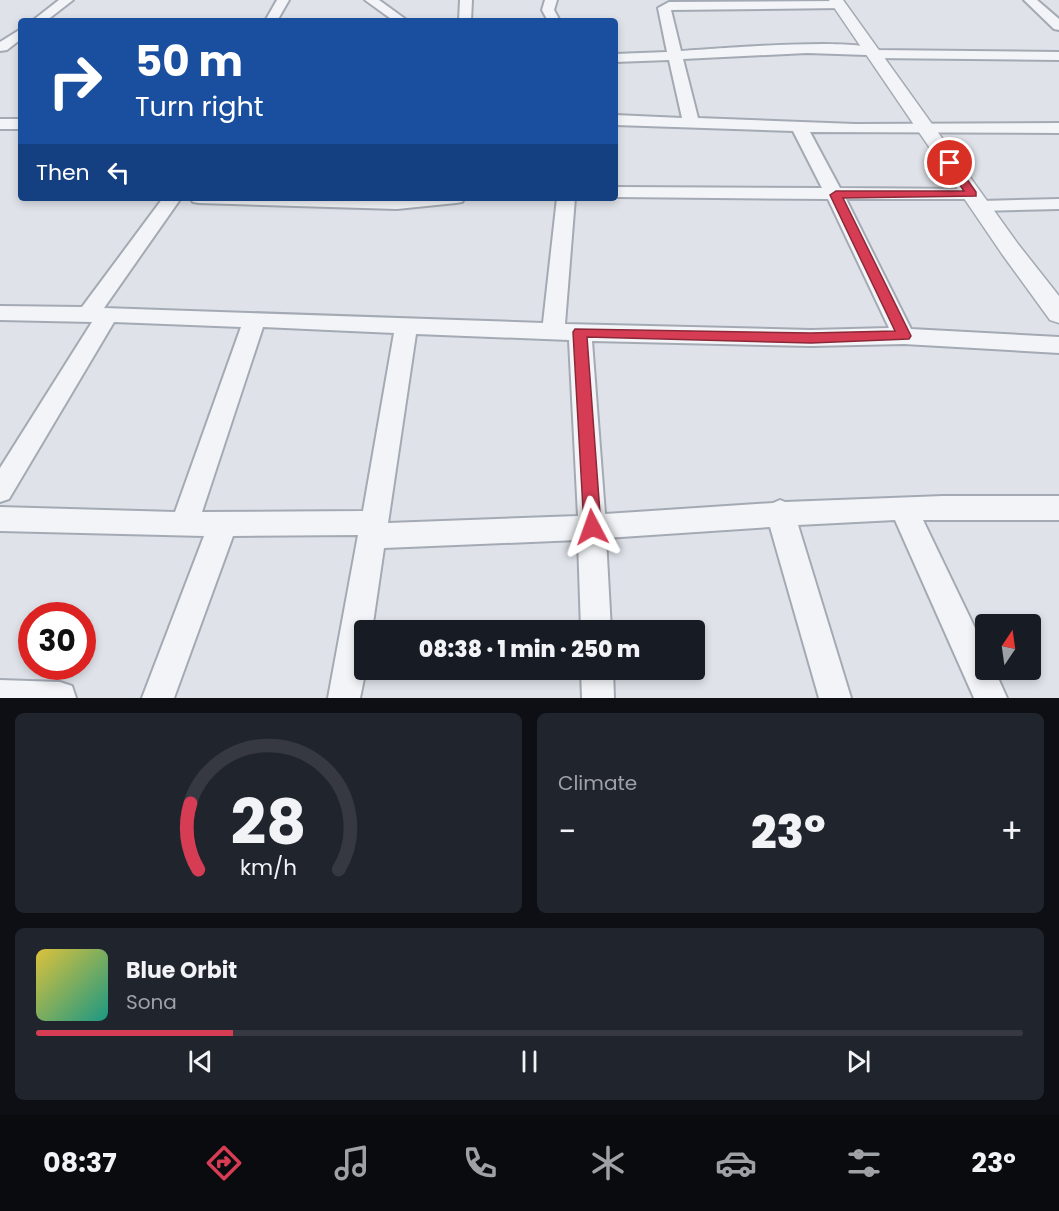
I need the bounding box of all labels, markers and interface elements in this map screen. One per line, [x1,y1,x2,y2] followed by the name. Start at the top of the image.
[135,32,243,91] text: 50 m
[36,42,114,120] icon: right
[135,88,264,125] text: Turn right
[924,137,975,188] pin
[933,146,966,179] icon: arrive
[102,156,135,189] icon: left
[36,157,90,188] text: Then
[560,495,624,559] position arrow
[18,602,96,680] speed limit sign: 30
[975,614,1041,680] north arrow
[975,614,1041,680] map controls
[419,634,640,665] text: 08:38 · 1 min · 250 m
[558,769,637,797] text: Climate
[230,778,307,866] text: 28
[751,801,826,864] text: 23°
[558,808,576,855] text: −
[1000,808,1023,855] text: +
[240,852,297,883] text: km/h
[126,955,237,986] text: Blue Orbit
[126,988,177,1016] text: Sona
[184,1045,217,1078] icon: previous
[513,1045,546,1078] icon: pause
[842,1045,875,1078] icon: next
[203,1142,245,1184] icon: directions
[331,1142,373,1184] icon: music
[459,1142,501,1184] icon: phone
[587,1142,629,1184] icon: climate
[715,1142,757,1184] icon: car
[843,1142,885,1184] icon: filters
[43,1144,117,1181] text: 08:37
[972,1144,1016,1181] text: 23°

